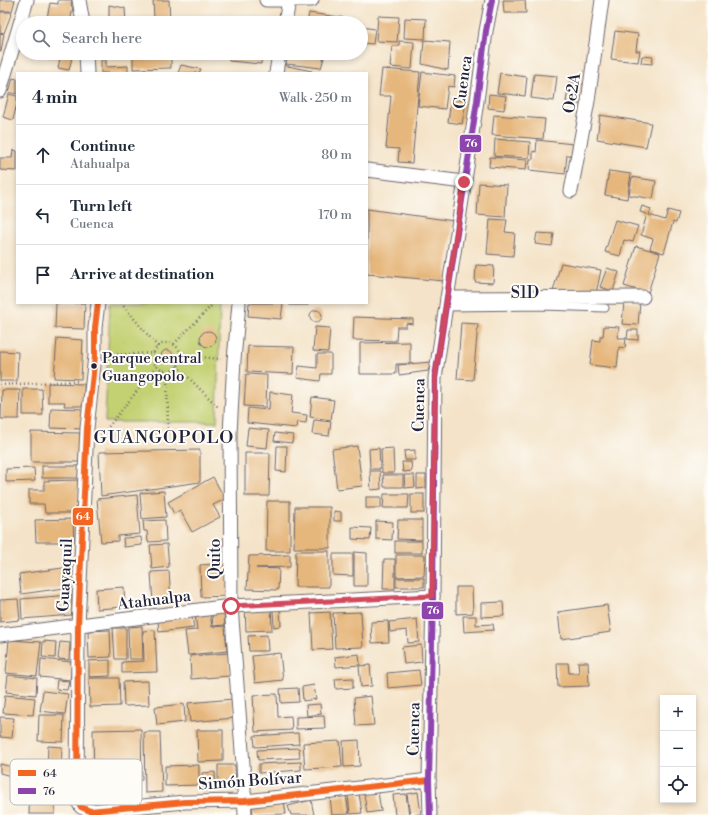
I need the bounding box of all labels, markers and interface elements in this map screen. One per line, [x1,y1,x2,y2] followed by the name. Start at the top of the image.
[16,16,368,60] search box
[30,27,52,49] icon: search
[62,29,142,48] text: Search here
[449,53,477,110] street label: Cuenca
[559,70,585,115] street label: Oe2A
[32,87,77,109] text: 4 min
[279,90,352,106] text: Walk · 250 m
[459,134,482,153] line badge: 76
[70,137,135,156] text: Continue
[465,137,478,151] text: 76
[32,144,54,166] icon: ahead
[321,147,352,163] text: 80 m
[70,156,130,172] text: Atahualpa
[455,173,473,191] route end
[70,197,132,216] text: Turn left
[32,204,54,226] icon: left
[318,207,352,223] text: 170 m
[70,216,114,232] text: Cuenca
[32,264,54,286] icon: arrive
[70,265,214,284] text: Arrive at destination
[511,283,539,303] street label: S1D
[102,349,202,386] place label: Parque central Guangopolo
[89,361,99,371] marker: Parque central Guangopolo
[409,377,429,432] street label: Cuenca
[94,426,234,449] district label: GUANGOPOLO
[72,507,94,526] line badge: 64
[76,510,90,524] text: 64
[53,537,77,612] street label: Guayaquil
[205,538,225,580] street label: Quito
[115,585,193,615] street label: Atahualpa
[222,597,240,615] route start
[421,601,444,620] line badge: 76
[427,604,440,618] text: 76
[660,695,696,803] map controls
[660,695,696,731] button: +
[404,701,424,756] street label: Cuenca
[660,731,696,767] button: −
[10,759,142,805] legend
[43,767,57,781] text: 64
[198,767,302,795] street label: Simón Bolívar
[660,767,696,803] button: locate
[43,785,55,799] text: 76

